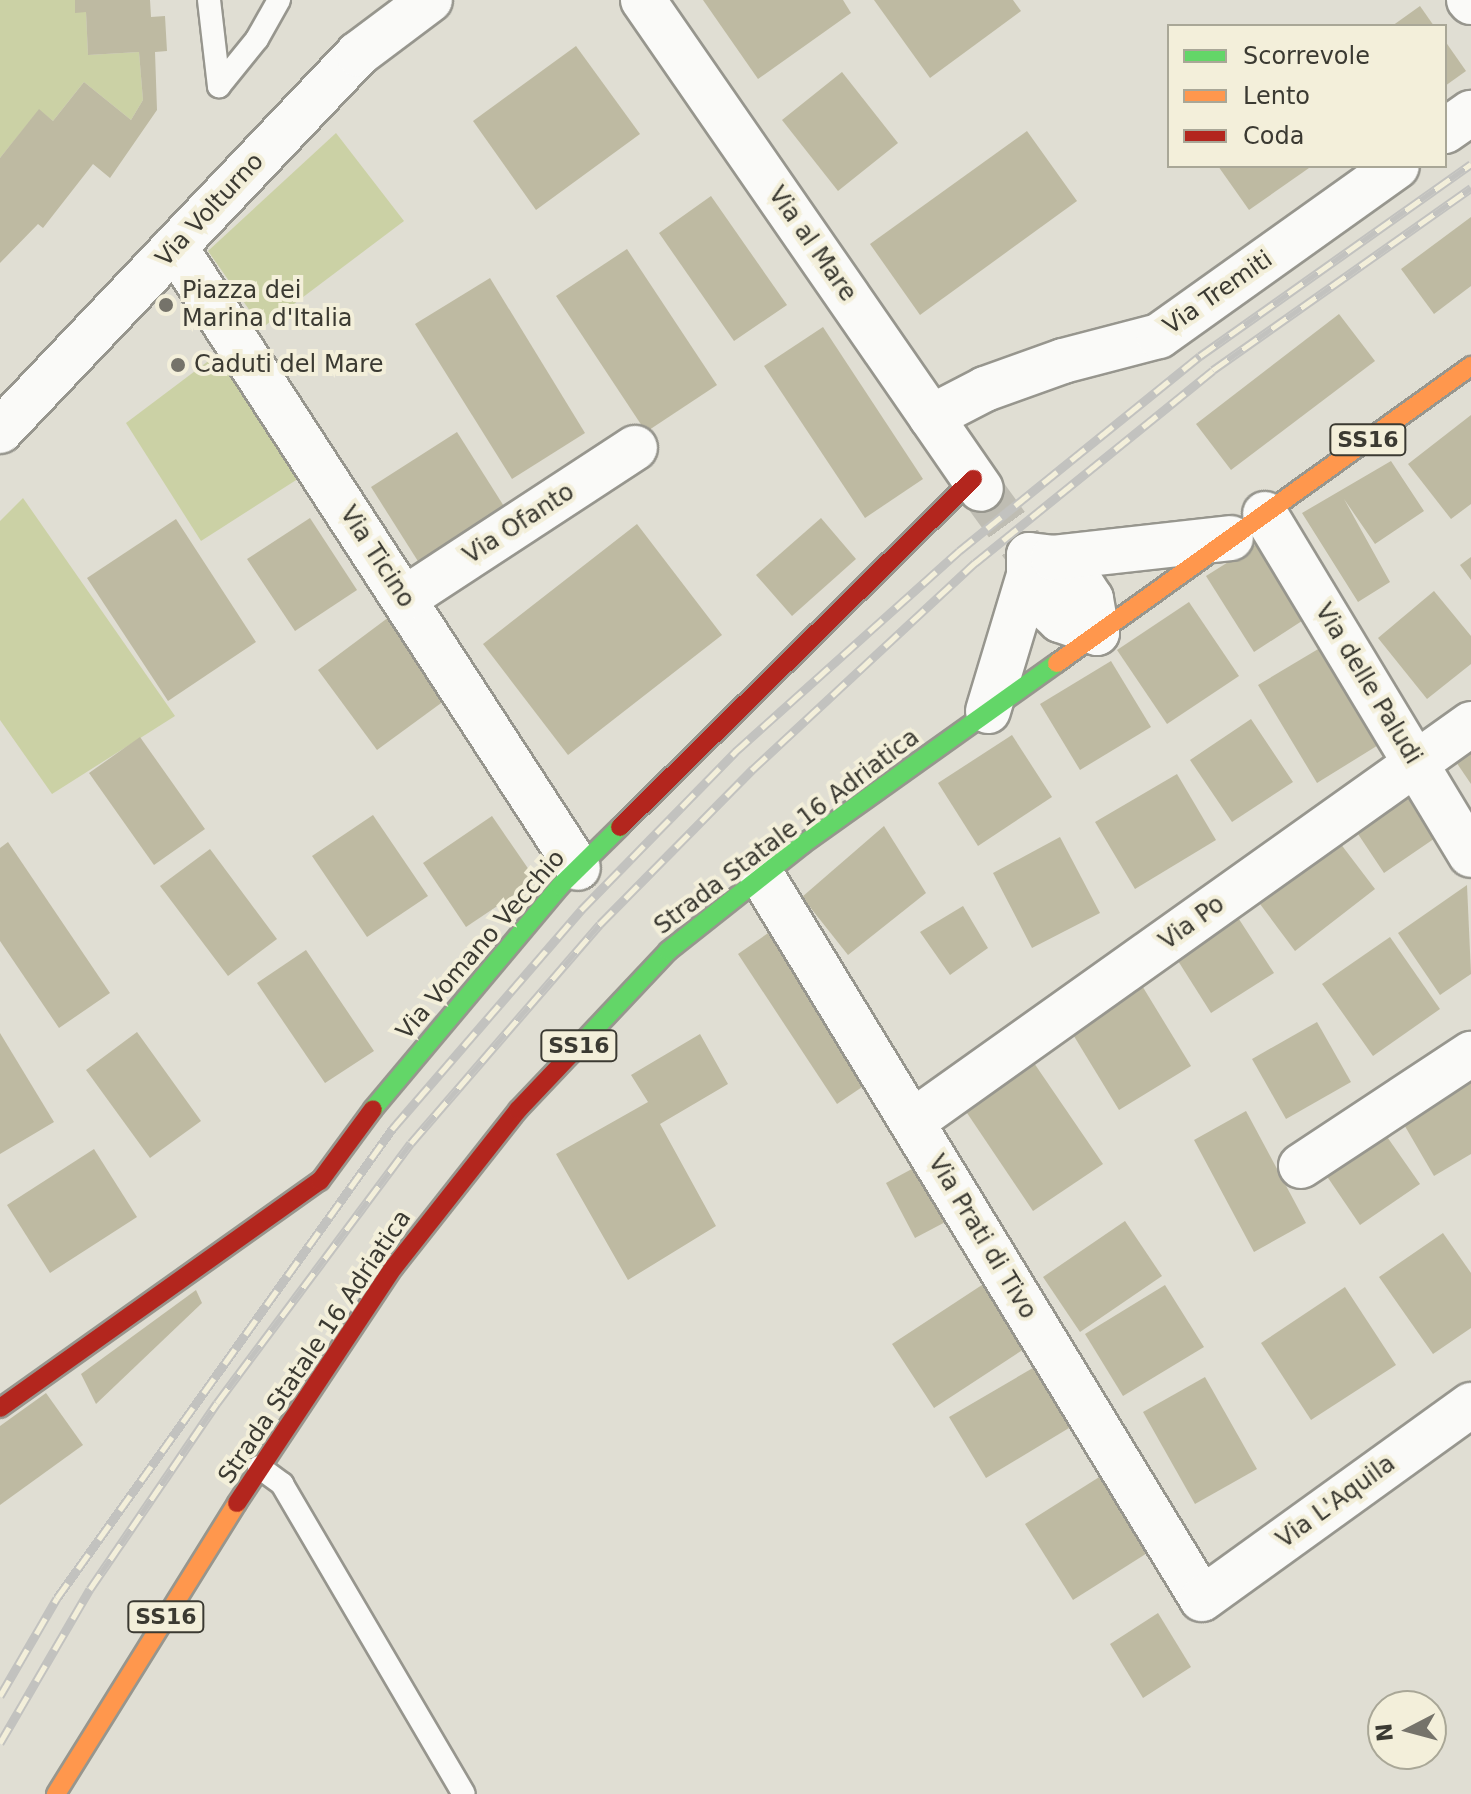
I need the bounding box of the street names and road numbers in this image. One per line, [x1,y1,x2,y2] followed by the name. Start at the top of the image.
[150,147,270,273] street label: Via Volturno
[762,181,862,307] street label: Via al Mare
[1158,245,1278,341] street label: Via Tremiti
[1328,422,1408,458] road number: SS16
[458,478,580,570] street label: Via Ofanto
[334,501,420,613] street label: Via Ticino
[1309,598,1427,770] street label: Via delle Paludi
[649,723,925,941] street label: Strada Statale 16 Adriatica
[391,844,571,1046] street label: Via Vomano Vecchio
[1154,890,1230,956] street label: Via Po
[539,1028,619,1064] road number: SS16
[922,1150,1042,1324] street label: Via Prati di Tivo
[212,1205,418,1489] street label: Strada Statale 16 Adriatica
[1271,1449,1401,1555] street label: Via L'Aquila
[126,1599,206,1635] road number: SS16

